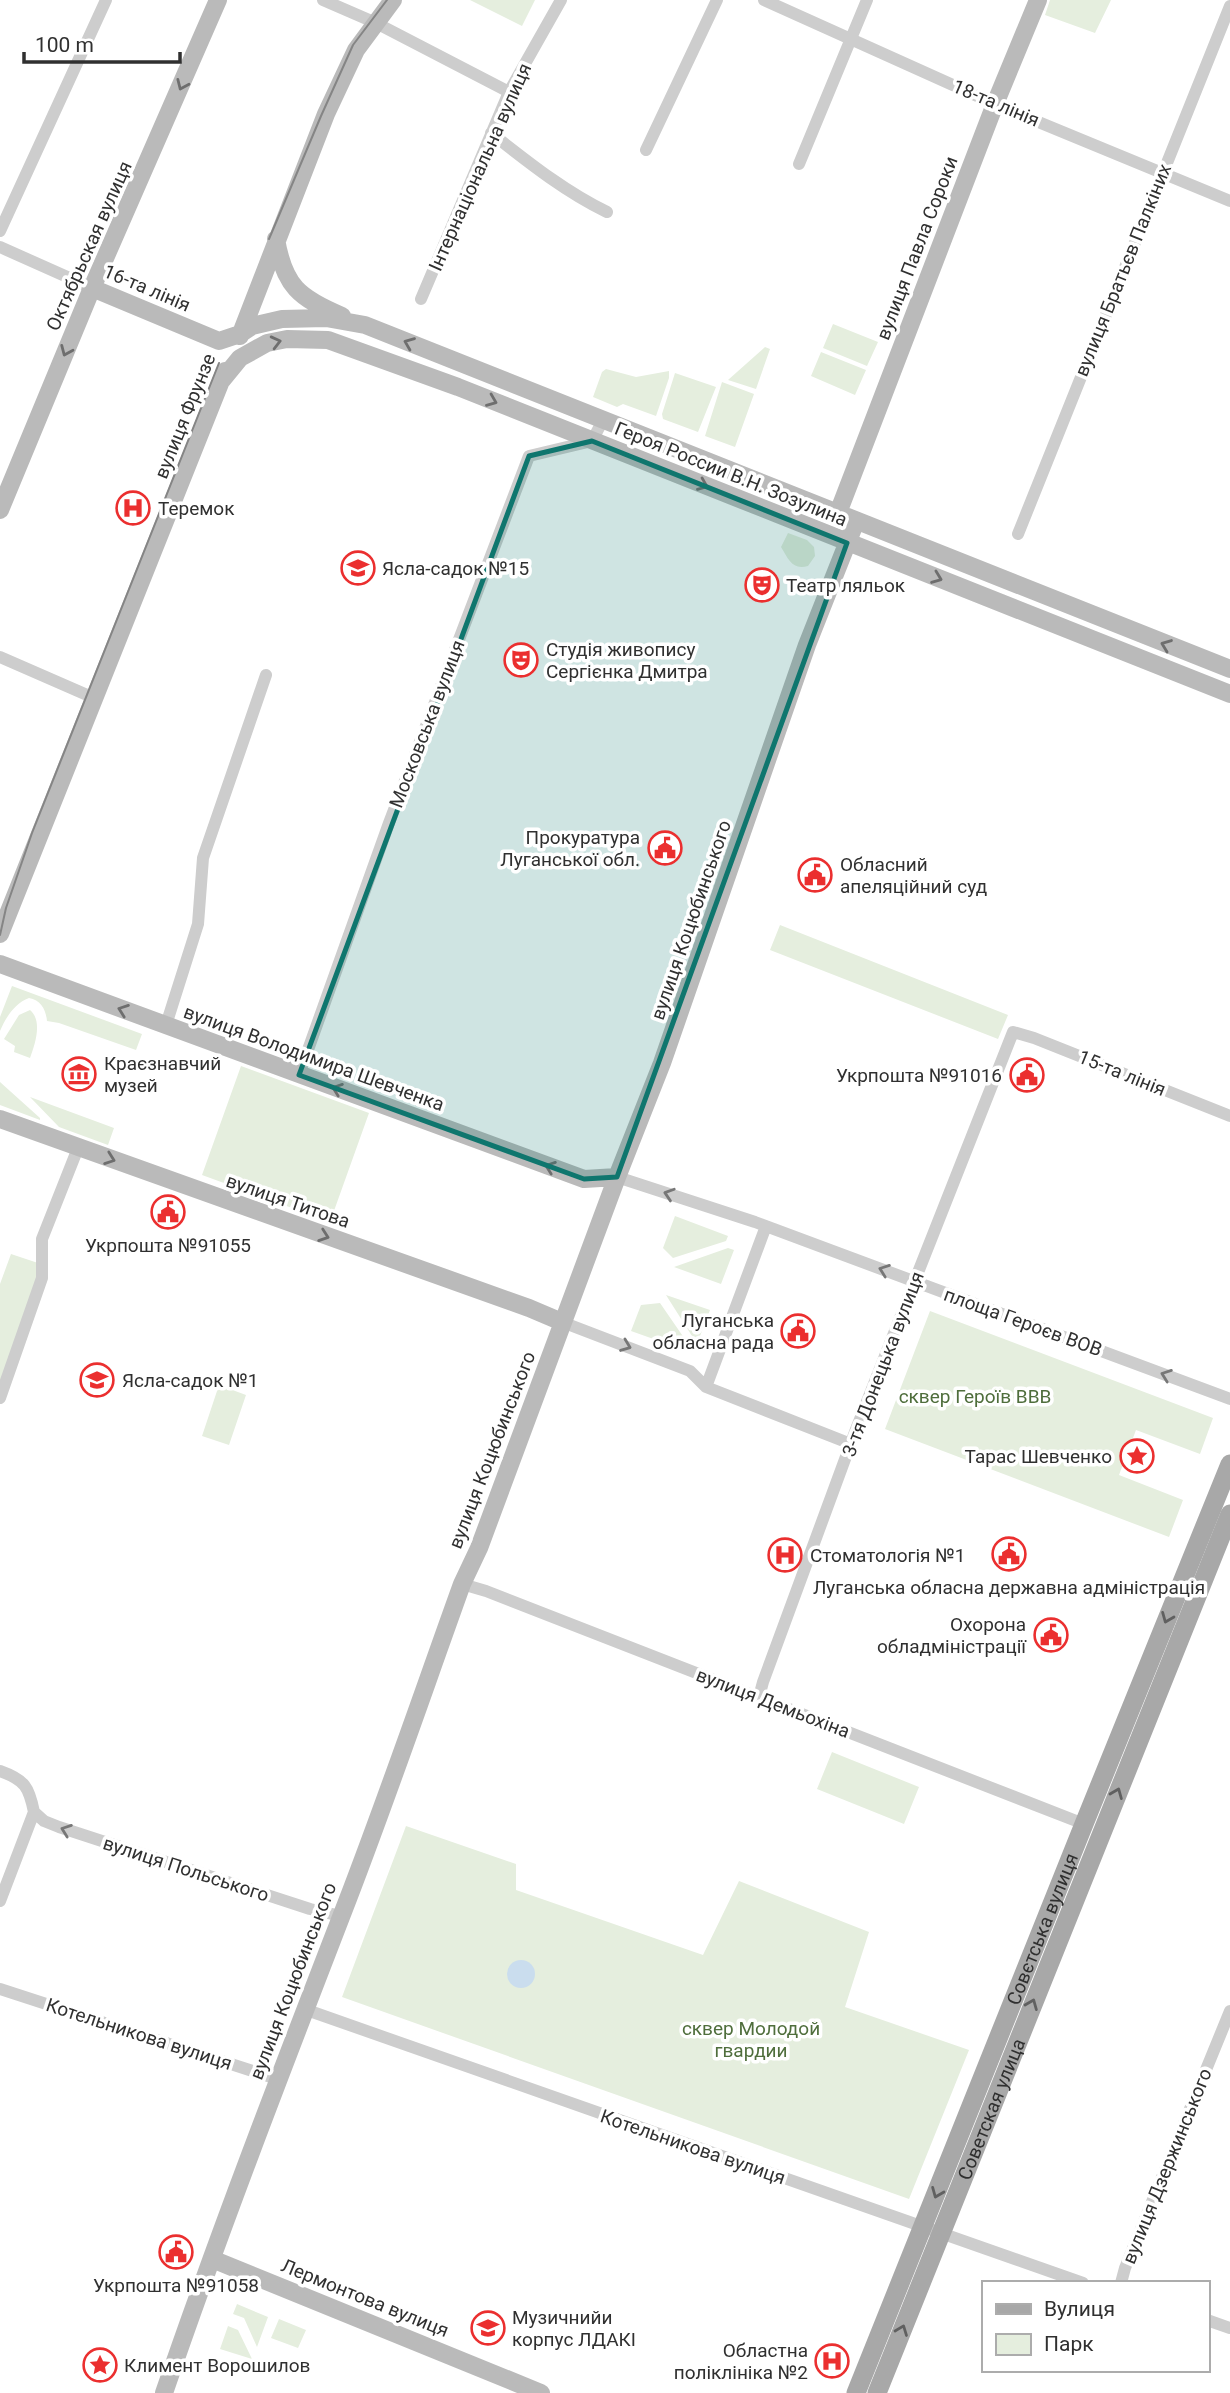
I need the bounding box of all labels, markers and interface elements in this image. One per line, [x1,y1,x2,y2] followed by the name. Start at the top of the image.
[24,21,180,65] scale bar
[35,33,94,57] text: 100 m
[424,60,536,274] street label: Інтернаціональна вулиця
[949,74,1043,132] street label: 18-та лінія
[176,78,190,91] one-way arrow
[871,153,963,343] street label: вулиця Павла Сороки
[41,158,137,334] street label: Октябрьская вулиця
[1070,160,1176,380] street label: вулиця Братьєв Палкіних
[100,259,194,317] street label: 16-та лінія
[270,335,282,350] one-way arrow
[403,337,416,351] one-way arrow
[60,344,74,357] one-way arrow
[149,350,221,482] street label: вулиця Фрунзе
[485,392,497,406] one-way arrow
[611,417,851,531] street label: Героя России В.Н. Зозулина
[696,476,708,490] one-way arrow
[114,489,152,527] hospital icon: Теремок
[158,497,235,520] place label: Теремок
[339,549,377,587] school or university icon: Ясла-садок №15
[382,557,529,580] place label: Ясла-садок №15
[743,566,781,604] theatre icon: Театр ляльок
[930,570,942,584] one-way arrow
[786,574,906,597] place label: Театр ляльок
[384,637,470,811] street label: Московська вулиця
[546,638,708,683] place label: Студія живопису Сергієнка Дмитра
[1161,639,1173,653] one-way arrow
[502,641,540,679] theatre icon: Студія живопису Сергієнка Дмитра
[646,817,736,1023] street label: вулиця Коцюбинського
[500,826,640,871] place label: Прокуратура Луганської обл.
[646,829,684,867] public building icon: Прокуратура Луганської обл.
[840,853,987,898] place label: Обласний апеляційний суд
[796,856,834,894] public building icon: Обласний апеляційний суд
[181,1000,447,1116] street label: вулиця Володимира Шевченка
[118,1004,130,1018] one-way arrow
[1075,1045,1169,1101] street label: 15-та лінія
[104,1052,221,1097] place label: Краєзнавчий музей
[60,1055,98,1093] museum icon: Краєзнавчий музей
[1008,1056,1046,1094] public building icon: Укрпошта №91016
[836,1064,1002,1087] place label: Укрпошта №91016
[331,1083,343,1097] one-way arrow
[104,1151,116,1165] one-way arrow
[545,1161,557,1175] one-way arrow
[223,1169,353,1233] street label: вулиця Титова
[664,1188,676,1203] one-way arrow
[149,1193,187,1231] public building icon: Укрпошта №91055
[318,1228,330,1242] one-way arrow
[85,1234,251,1257] place label: Укрпошта №91055
[878,1264,890,1278] one-way arrow
[837,1268,929,1460] street label: 3-тя Донецька вулиця
[941,1283,1105,1361] street label: площа Героєв ВОВ
[653,1309,774,1354] place label: Луганська обласна рада
[779,1312,817,1350] public building icon: Луганська обласна рада
[619,1338,631,1352] one-way arrow
[444,1348,540,1552] street label: вулиця Коцюбинського
[78,1361,116,1399] school or university icon: Ясла-садок №1
[122,1369,258,1392] place label: Ясла-садок №1
[1160,1369,1173,1383] one-way arrow
[899,1385,1051,1408] park label: сквер Героїв ВВВ
[1118,1437,1156,1475] place icon: Тарас Шевченко
[965,1445,1112,1468] place label: Тарас Шевченко
[990,1535,1028,1573] public building icon: Луганська обласна державна адміністрація
[766,1536,804,1574] hospital icon: Стоматологія №1
[810,1544,965,1567] place label: Стоматологія №1
[813,1576,1205,1599] place label: Луганська обласна державна адміністрація
[1161,1611,1175,1623] one-way arrow
[877,1613,1027,1658] place label: Охорона обладміністрації
[1032,1616,1070,1654] public building icon: Охорона обладміністрації
[693,1663,853,1743] street label: вулиця Демьохіна
[1109,1788,1123,1800] one-way arrow
[61,1824,73,1838] one-way arrow
[100,1831,272,1907] street label: вулиця Польського
[1001,1850,1083,2008] street label: Совєтська вулиця
[245,1879,341,2083] street label: вулиця Коцюбинського
[43,1993,235,2075] street label: Котельникова вулиця
[1024,1999,1038,2011] one-way arrow
[682,2017,820,2062] park label: сквер Молодой гвардии
[952,2035,1030,2183] street label: Советская улица
[1117,2065,1217,2267] street label: вулиця Дзержинського
[597,2105,789,2189] street label: Котельникова вулиця
[931,2187,945,2199] one-way arrow
[157,2233,195,2271] public building icon: Укрпошта №91058
[278,2254,452,2342] street label: Лермонтова вулиця
[93,2274,259,2297] place label: Укрпошта №91058
[982,2281,1209,2372] legend
[1044,2297,1115,2321] text: Вулиця
[512,2306,636,2351] place label: Музичнийи корпус ЛДАКІ
[469,2309,507,2347] school or university icon: Музичнийи корпус ЛДАКІ
[894,2324,908,2336] one-way arrow
[1044,2332,1094,2356] text: Парк
[674,2339,808,2384] place label: Областна поліклініка №2
[813,2342,851,2380] hospital icon: Областна поліклініка №2
[81,2346,119,2384] place icon: Климент Ворошилов
[124,2354,310,2377] place label: Климент Ворошилов

